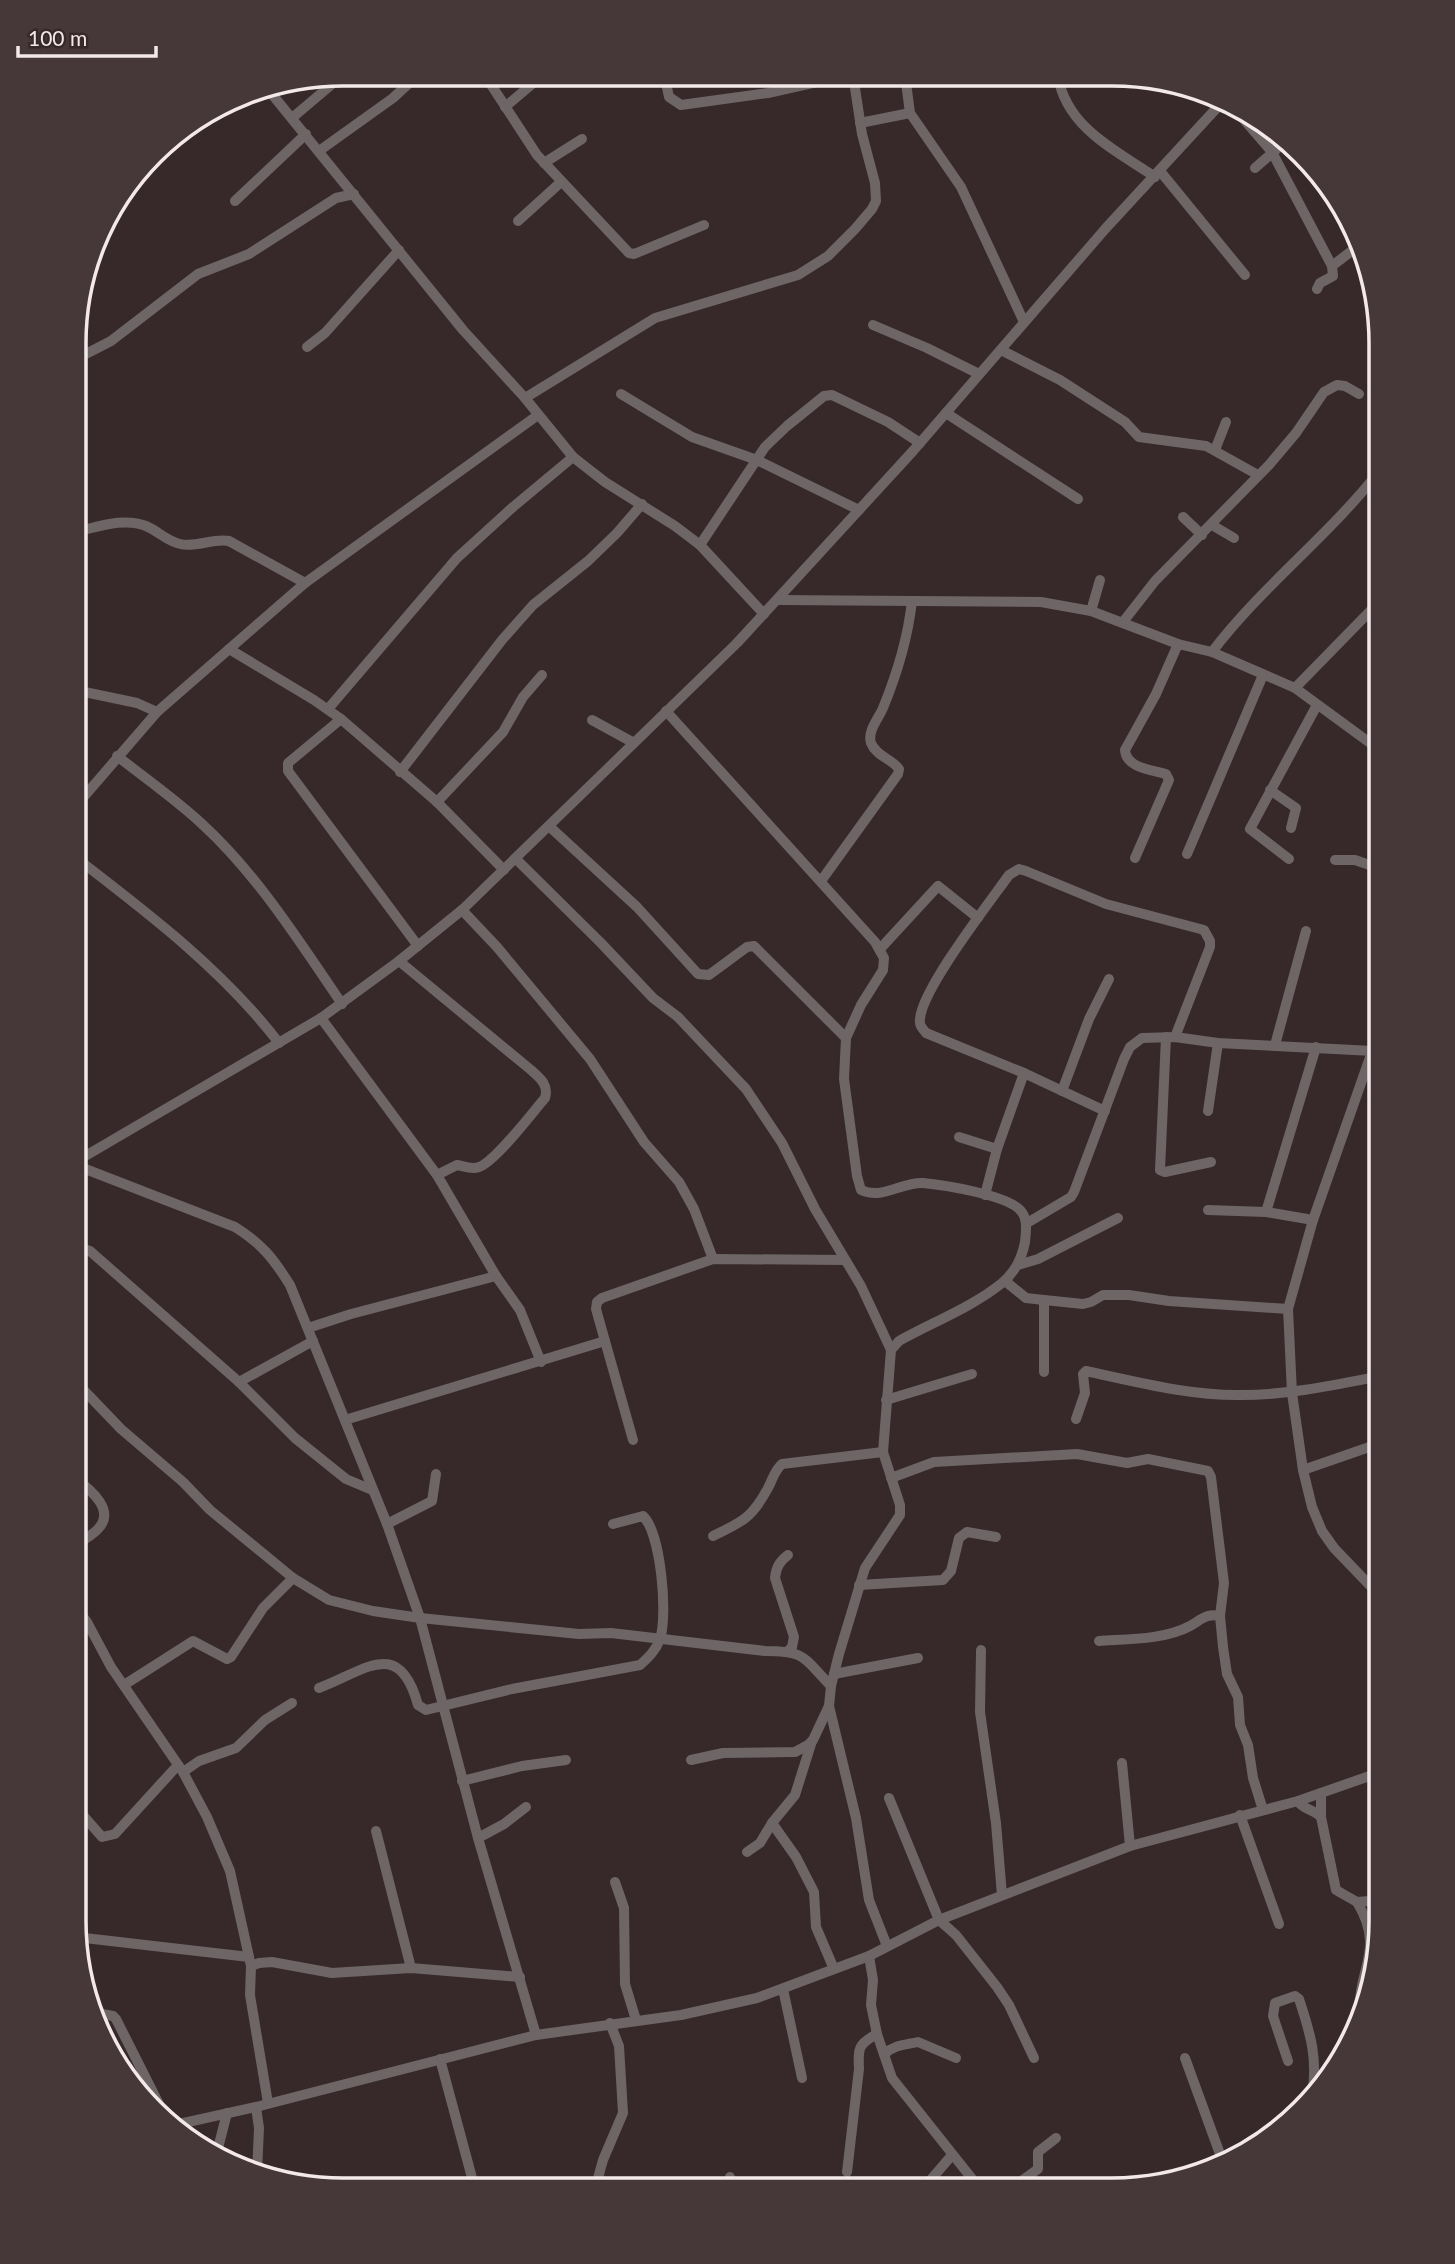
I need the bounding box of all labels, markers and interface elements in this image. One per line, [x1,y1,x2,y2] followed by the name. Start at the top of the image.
[18,14,156,58] scale bar
[28,25,87,50] text: 100 m

